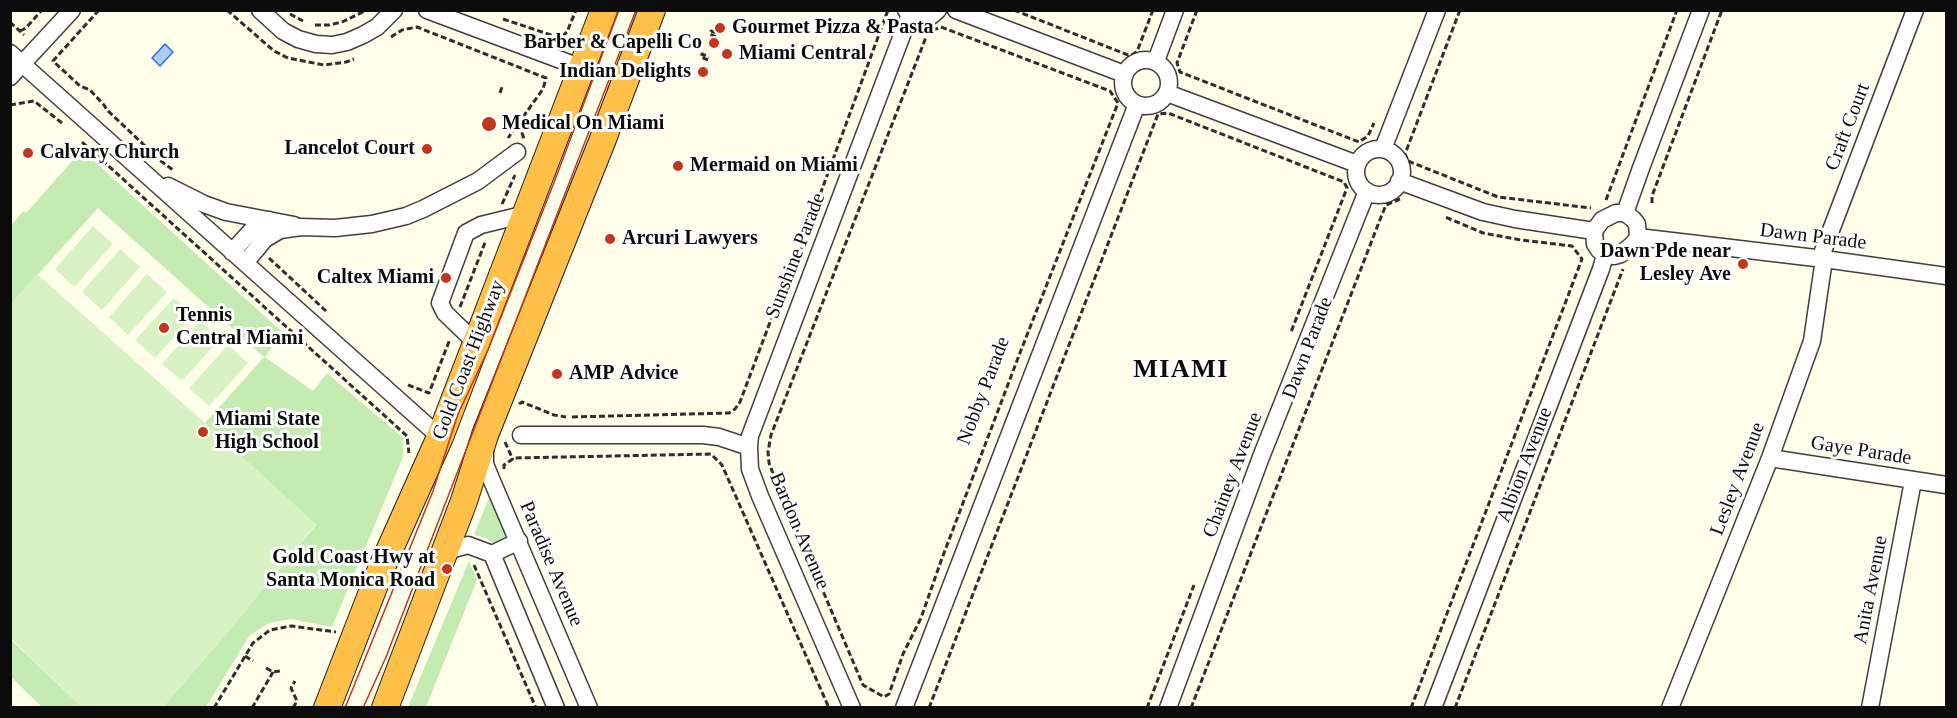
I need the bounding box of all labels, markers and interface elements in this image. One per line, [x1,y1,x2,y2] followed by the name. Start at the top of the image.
[732,16,934,40] place label: Gourmet Pizza & Pasta
[713,21,727,35] marker: Gourmet Pizza & Pasta
[524,31,702,55] place label: Barber & Capelli Co
[707,36,721,50] marker: Barber & Capelli Co
[739,42,866,66] place label: Miami Central
[720,47,734,61] marker: Miami Central
[559,60,691,84] place label: Indian Delights
[696,65,710,79] marker: Indian Delights
[1820,80,1876,174] street label: Craft Court
[502,112,664,136] place label: Medical On Miami
[480,115,498,133] marker: Medical On Miami
[284,137,415,161] place label: Lancelot Court
[40,141,179,165] place label: Calvary Church
[420,142,434,156] marker: Lancelot Court
[21,146,35,160] marker: Calvary Church
[690,154,858,178] place label: Mermaid on Miami
[671,159,685,173] marker: Mermaid on Miami
[761,190,831,322] street label: Sunshine Parade
[1758,219,1868,255] street label: Dawn Parade
[622,227,758,251] place label: Arcuri Lawyers
[603,232,617,246] marker: Arcuri Lawyers
[1600,240,1731,287] place label: Dawn Pde near Lesley Ave
[1736,257,1750,271] marker: Dawn Pde near Lesley Ave
[317,266,434,290] place label: Caltex Miami
[439,271,453,285] marker: Caltex Miami
[428,277,510,443] street label: Gold Coast Highway
[1278,294,1338,402] street label: Dawn Parade
[176,304,303,351] place label: Tennis Central Miami
[157,321,171,335] marker: Tennis Central Miami
[952,334,1016,448] street label: Nobby Parade
[1133,354,1229,386] district label: MIAMI
[569,362,678,386] place label: AMP Advice
[550,367,564,381] marker: AMP Advice
[1492,404,1558,526] street label: Albion Avenue
[215,408,320,455] place label: Miami State High School
[1198,409,1268,541] street label: Chainey Avenue
[1705,419,1771,539] street label: Lesley Avenue
[196,425,210,439] marker: Miami State High School
[1809,431,1913,471] street label: Gaye Parade
[764,469,834,593] street label: Bardon Avenue
[514,498,588,630] street label: Paradise Avenue
[1849,534,1893,646] street label: Anita Avenue
[266,546,435,593] place label: Gold Coast Hwy at Santa Monica Road
[440,562,454,576] marker: Gold Coast Hwy at Santa Monica Road

